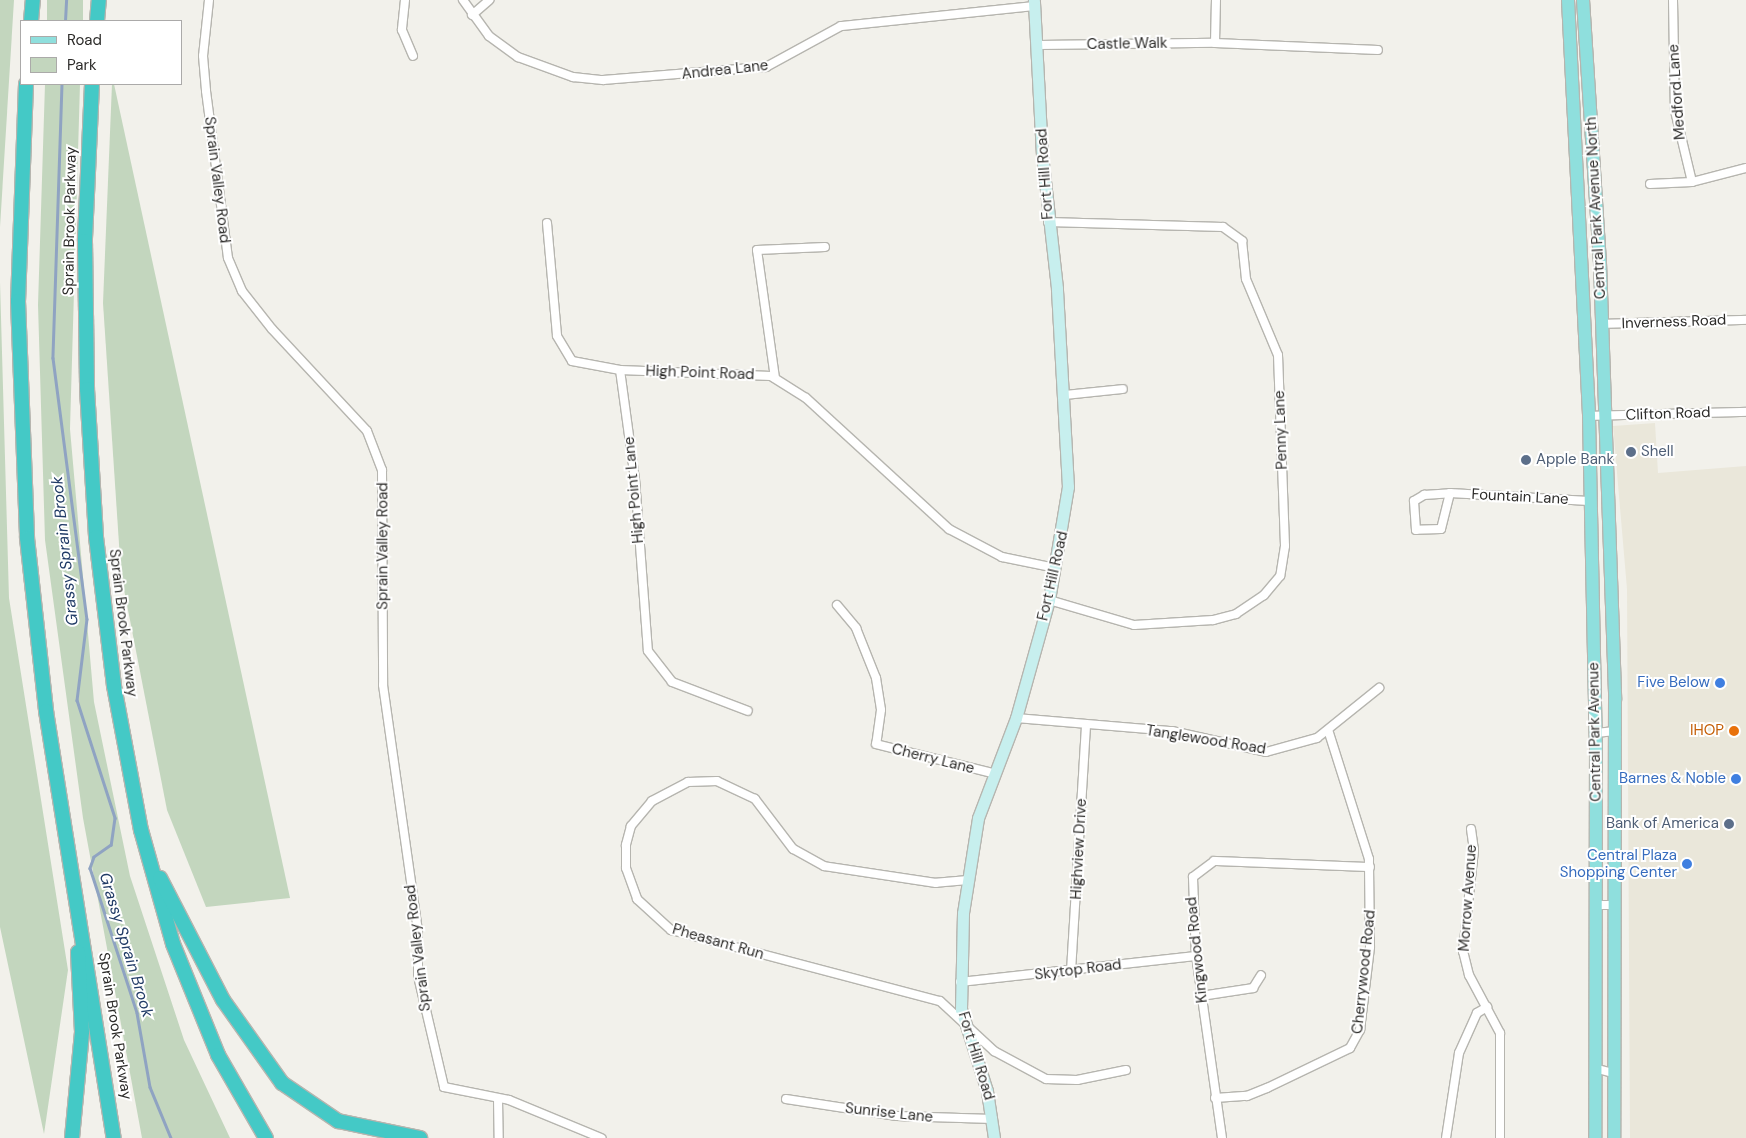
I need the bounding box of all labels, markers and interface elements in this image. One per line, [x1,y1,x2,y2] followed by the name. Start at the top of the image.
[20,20,182,85] legend
[67,30,102,50] text: Road
[1086,34,1168,54] street label: Castle Walk
[1665,43,1689,141] street label: Medford Lane
[67,55,97,75] text: Park
[681,56,769,84] street label: Andrea Lane
[200,116,234,244] street label: Sprain Valley Road
[1582,116,1610,300] street label: Central Park Avenue North
[1033,128,1057,220] street label: Fort Hill Road
[60,146,80,296] street label: Sprain Brook Parkway
[1621,311,1727,333] street label: Inverness Road
[645,362,755,384] street label: High Point Road
[1271,390,1291,470] street label: Penny Lane
[1625,404,1711,424] street label: Clifton Road
[620,436,648,544] street label: High Point Lane
[1641,443,1674,461] place label: Shell
[1625,446,1637,458] marker: Shell
[1536,451,1614,469] place label: Apple Bank
[1520,454,1532,466] marker: Apple Bank
[48,475,82,627] water label: Grassy Sprain Brook
[374,482,392,610] street label: Sprain Valley Road
[1471,485,1569,509] street label: Fountain Lane
[1034,529,1072,623] street label: Fort Hill Road
[105,548,141,698] street label: Sprain Brook Parkway
[1585,662,1605,802] street label: Central Park Avenue
[1637,674,1710,692] place label: Five Below
[1714,677,1726,689] marker: Five Below
[1145,722,1267,758] street label: Tanglewood Road
[1690,722,1724,740] place label: IHOP
[1728,725,1740,737] marker: IHOP
[890,740,976,778] street label: Cherry Lane
[1619,770,1726,788] place label: Barnes & Noble
[1730,773,1742,785] marker: Barnes & Noble
[1067,798,1091,900] street label: Highview Drive
[1606,815,1719,833] place label: Bank of America
[1723,818,1735,830] marker: Bank of America
[1455,844,1481,952] street label: Morrow Avenue
[1560,846,1677,881] place label: Central Plaza Shopping Center
[1681,858,1693,870] marker: Central Plaza Shopping Center
[95,870,157,1020] water label: Grassy Sprain Brook
[401,884,435,1012] street label: Sprain Valley Road
[1182,896,1212,1004] street label: Kingwood Road
[1349,909,1379,1035] street label: Cherrywood Road
[670,920,766,964] street label: Pheasant Run
[94,951,136,1101] street label: Sprain Brook Parkway
[1033,956,1123,984] street label: Skytop Road
[954,1010,998,1102] street label: Fort Hill Road
[844,1099,934,1127] street label: Sunrise Lane

